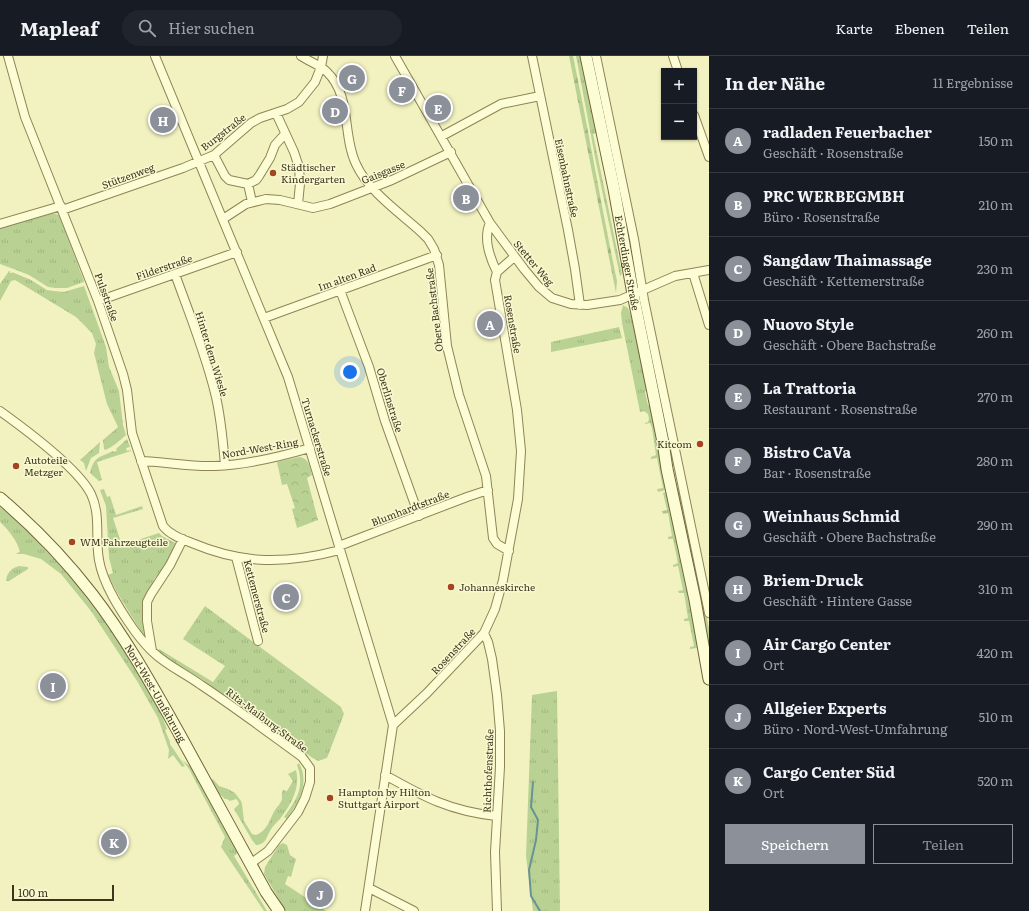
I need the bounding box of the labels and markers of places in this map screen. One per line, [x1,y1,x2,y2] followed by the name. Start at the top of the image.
[339,63,365,93] pin: G
[389,75,415,105] pin: F
[425,93,451,123] pin: E
[322,96,348,126] pin: D
[150,105,176,135] pin: H
[281,159,346,186] place label: Städtischer Kindergarten
[268,168,278,178] marker: Städtischer Kindergarten
[453,183,479,213] pin: B
[477,309,503,339] pin: A
[657,436,692,451] place label: Kitcom
[695,439,705,449] marker: Kitcom
[24,452,68,479] place label: Autoteile Metzger
[11,461,21,471] marker: Autoteile Metzger
[80,534,168,549] place label: WM Fahrzeugteile
[67,537,77,547] marker: WM Fahrzeugteile
[459,579,535,594] place label: Johanneskirche
[273,582,299,612] pin: C
[446,582,456,592] marker: Johanneskirche
[40,671,66,701] pin: I
[338,784,431,811] place label: Hampton by Hilton Stuttgart Airport
[325,793,335,803] marker: Hampton by Hilton Stuttgart Airport
[101,827,127,857] pin: K
[307,879,333,909] pin: J

